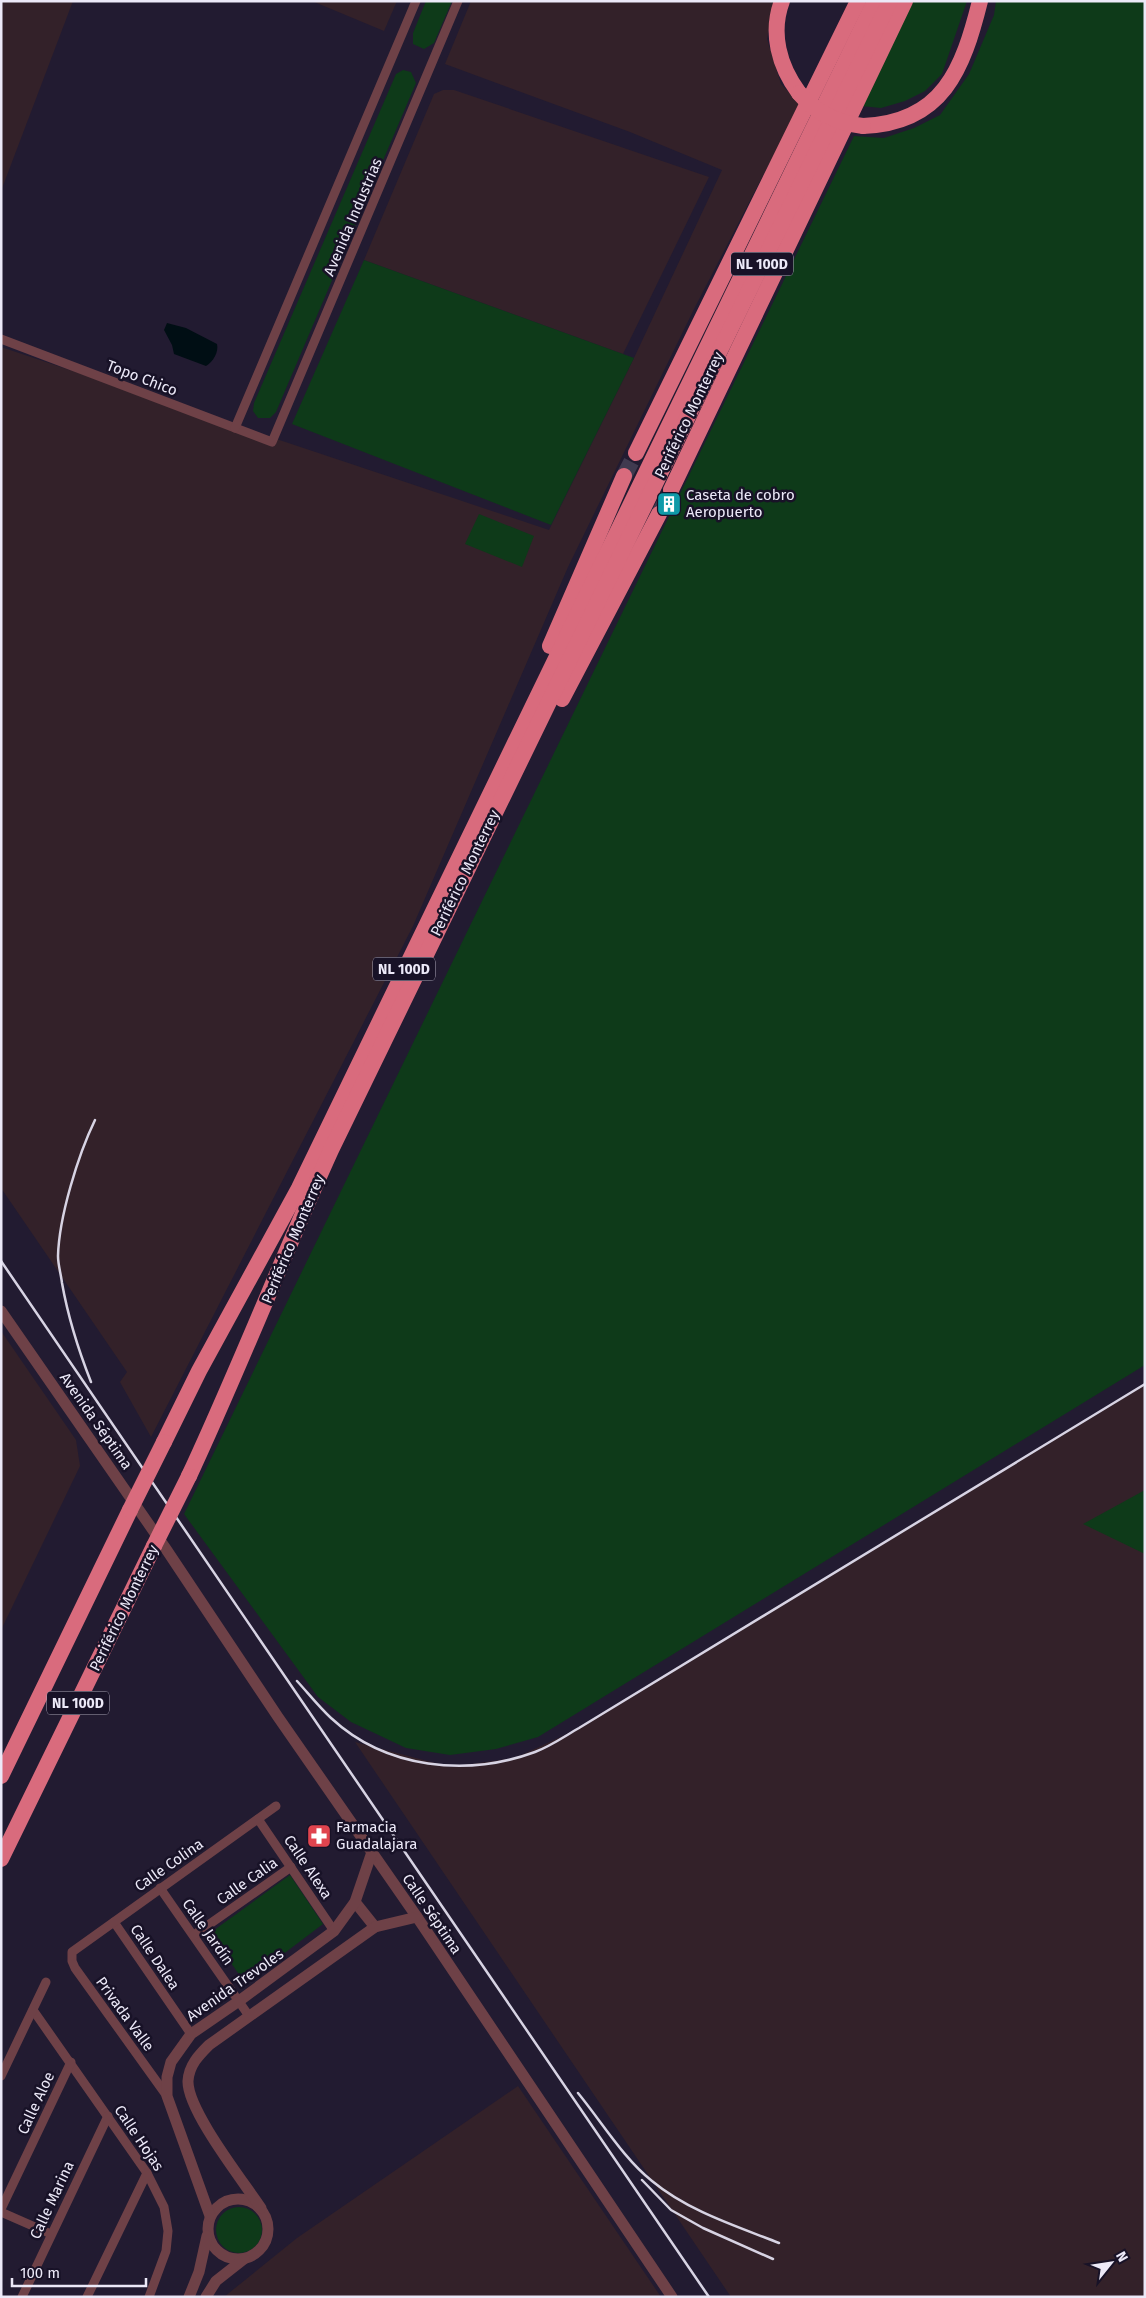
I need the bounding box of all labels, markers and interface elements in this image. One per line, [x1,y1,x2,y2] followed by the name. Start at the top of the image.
[320,155,386,279] street label: Avenida Industrias
[731,252,793,276] road number: NL 100D
[651,348,728,481] street label: Periférico Monterrey
[104,356,180,400] street label: Topo Chico
[686,486,795,521] place label: Caseta de cobro Aeropuerto
[656,491,682,517] building icon: Caseta de cobro Aeropuerto
[427,806,504,939] street label: Periférico Monterrey
[373,958,435,981] road number: NL 100D
[258,1171,329,1306] street label: Periférico Monterrey
[56,1369,136,1473] street label: Avenida Séptima
[86,1541,163,1674] street label: Periférico Monterrey
[47,1692,109,1715] road number: NL 100D
[336,1818,417,1853] place label: Farmacia Guadalajara
[306,1823,332,1849] pharmacy icon: Farmacia Guadalajara
[280,1832,336,1902] street label: Calle Alexa
[131,1835,207,1895] street label: Calle Colina
[213,1854,281,1908] street label: Calle Calia
[399,1870,465,1958] street label: Calle Séptima
[178,1895,238,1969] street label: Calle Jardín
[127,1921,183,1993] street label: Calle Dalea
[183,1945,287,2025] street label: Avenida Trevoles
[92,1973,158,2055] street label: Privada Valle
[14,2069,58,2137] street label: Calle Aloe
[110,2102,168,2174] street label: Calle Hojas
[26,2158,78,2242] street label: Calle Marina
[1086,2238,1136,2288] north arrow
[1112,2248,1132,2265] text: N
[12,2256,146,2288] scale bar
[20,2264,60,2282] text: 100 m

